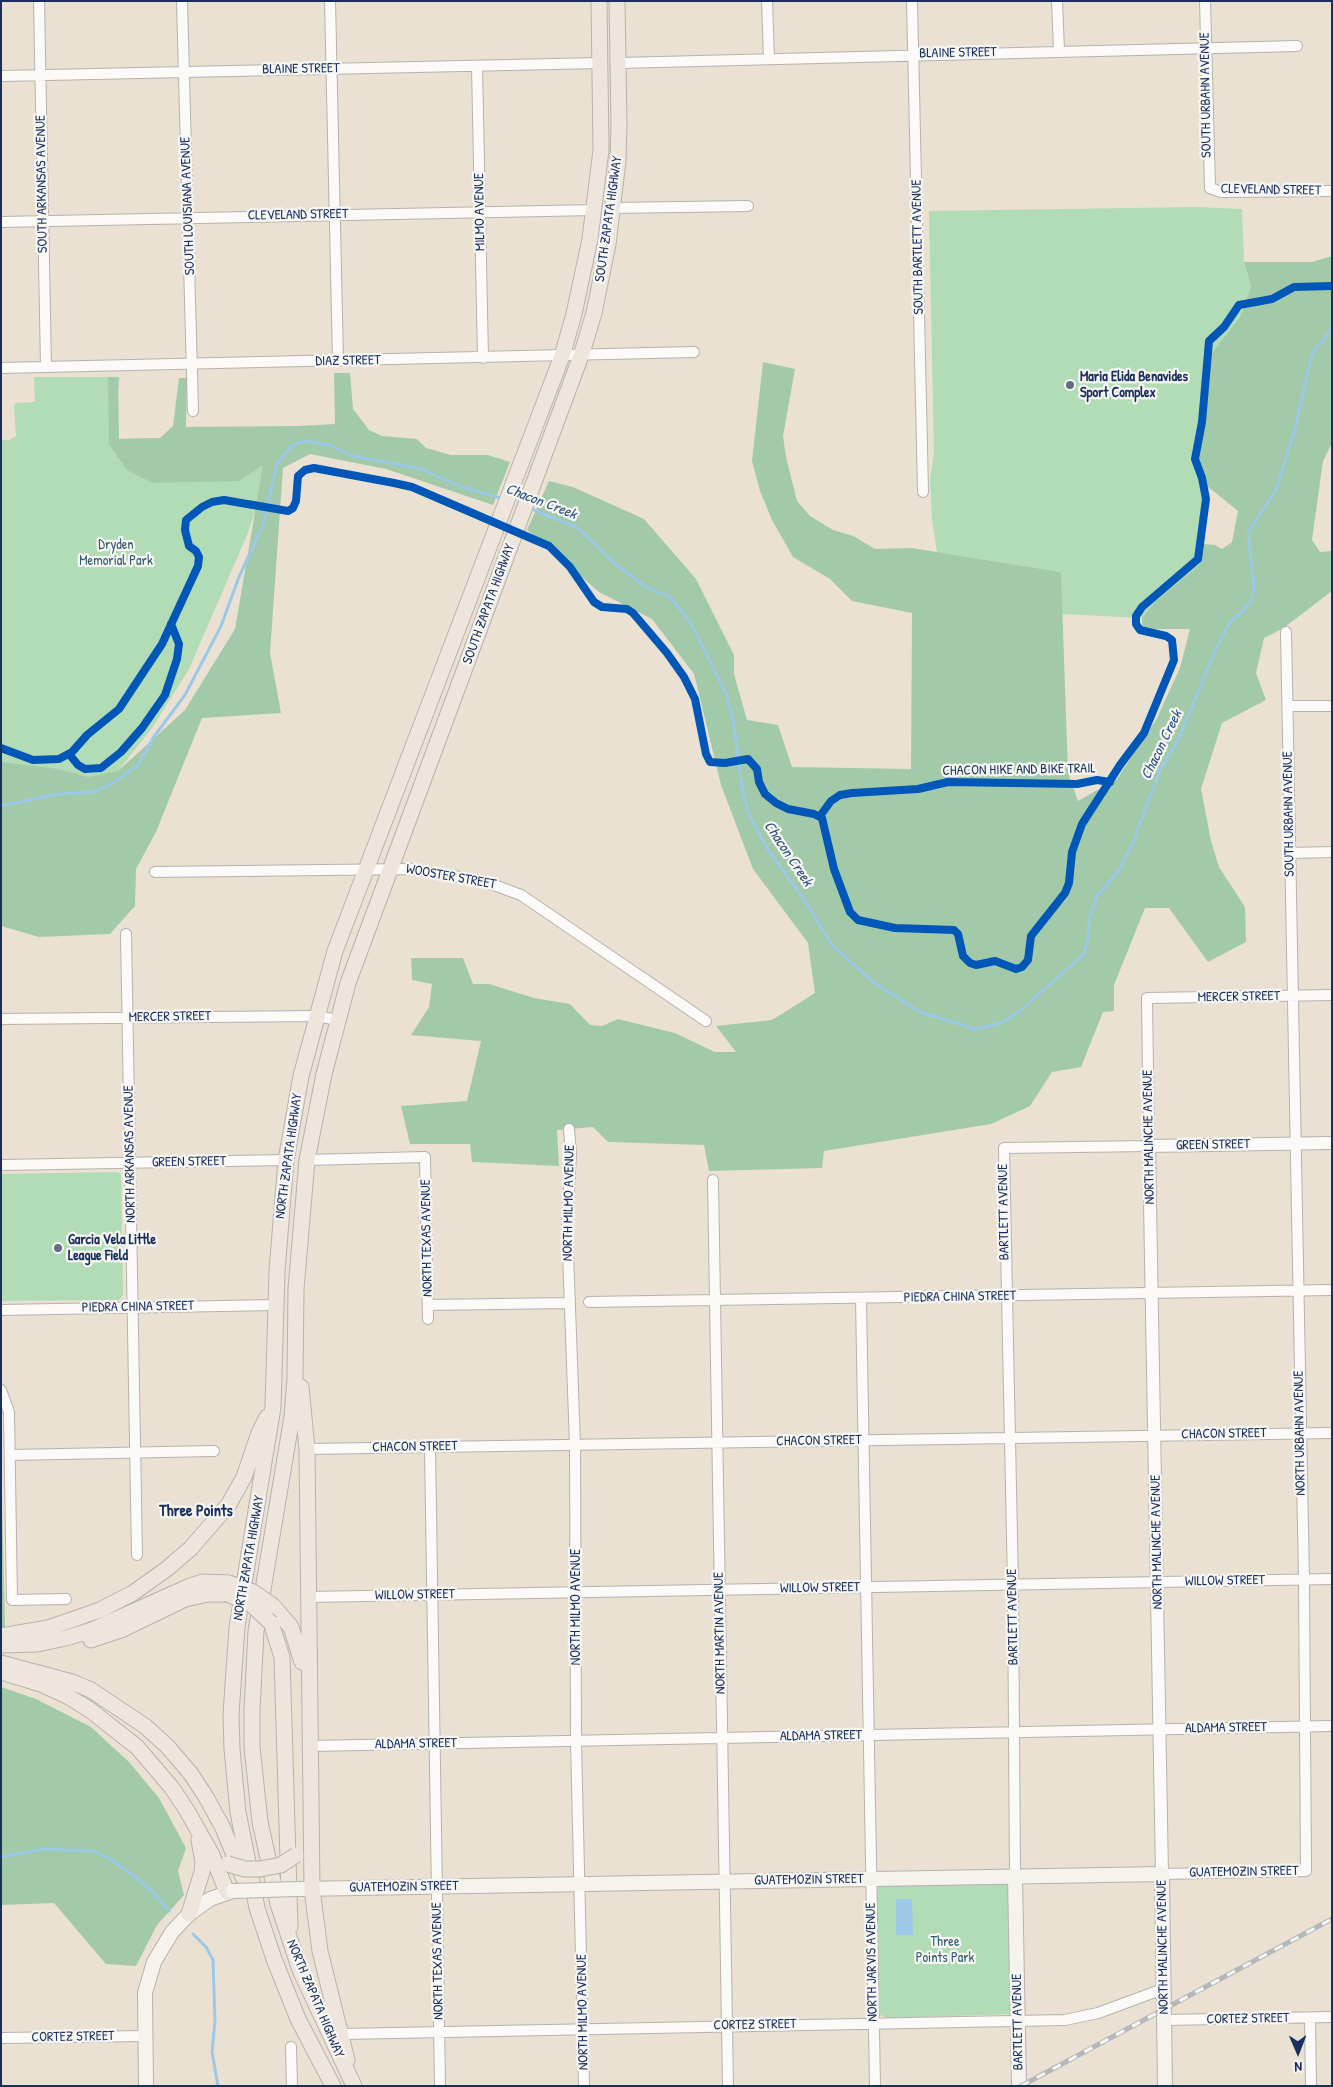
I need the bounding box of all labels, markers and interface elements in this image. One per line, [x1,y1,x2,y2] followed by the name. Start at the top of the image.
[1197,32,1215,158] street label: SOUTH URBAHN AVENUE
[919,44,997,62] street label: BLAINE STREET
[262,60,340,78] street label: BLAINE STREET
[32,115,52,253] street label: SOUTH ARKANSAS AVENUE
[177,137,199,275] street label: SOUTH LOUISIANA AVENUE
[592,155,626,283] street label: SOUTH ZAPATA HIGHWAY
[471,173,489,251] street label: MILMO AVENUE
[908,179,928,315] street label: SOUTH BARTLETT AVENUE
[1220,181,1322,199] street label: CLEVELAND STREET
[247,206,349,224] street label: CLEVELAND STREET
[315,352,381,370] street label: DIAZ STREET
[1080,369,1188,402] place label: Maria Elida Benavides Sport Complex
[1064,379,1076,391] marker: Maria Elida Benavides Sport Complex
[503,480,579,524] water label: Chacon Creek
[79,537,153,570] park label: Dryden Memorial Park
[459,541,519,667] street label: SOUTH ZAPATA HIGHWAY
[1138,708,1186,782] water label: Chacon Creek
[1280,751,1298,877] street label: SOUTH URBAHN AVENUE
[942,760,1096,780] street label: CHACON HIKE AND BIKE TRAIL
[760,818,816,890] water label: Chacon Creek
[405,861,497,893] street label: WOOSTER STREET
[1198,988,1280,1006] street label: MERCER STREET
[129,1008,211,1026] street label: MERCER STREET
[1139,1069,1159,1205] street label: NORTH MALINCHE AVENUE
[120,1085,140,1223] street label: NORTH ARKANSAS AVENUE
[272,1092,306,1220] street label: NORTH ZAPATA HIGHWAY
[1176,1136,1250,1154] street label: GREEN STREET
[560,1145,578,1261] street label: NORTH MILMO AVENUE
[152,1153,226,1171] street label: GREEN STREET
[995,1163,1013,1261] street label: BARTLETT AVENUE
[418,1179,436,1297] street label: NORTH TEXAS AVENUE
[68,1232,156,1264] place label: Garcia Vela Little League Field
[52,1242,64,1254] marker: Garcia Vela Little League Field
[904,1288,1016,1306] street label: PIEDRA CHINA STREET
[82,1298,194,1316] street label: PIEDRA CHINA STREET
[1291,1370,1309,1496] street label: NORTH URBAHN AVENUE
[1181,1425,1267,1443] street label: CHACON STREET
[776,1432,862,1450] street label: CHACON STREET
[372,1438,458,1456] street label: CHACON STREET
[1147,1474,1167,1610] street label: NORTH MALINCHE AVENUE
[230,1494,268,1622] street label: NORTH ZAPATA HIGHWAY
[159,1502,233,1522] district label: Three Points
[568,1549,584,1665] street label: NORTH MILMO AVENUE
[1004,1568,1022,1666] street label: BARTLETT AVENUE
[711,1572,729,1694] street label: NORTH MARTIN AVENUE
[1185,1572,1265,1590] street label: WILLOW STREET
[780,1579,860,1597] street label: WILLOW STREET
[375,1586,455,1604] street label: WILLOW STREET
[1185,1719,1267,1737] street label: ALDAMA STREET
[780,1727,862,1745] street label: ALDAMA STREET
[375,1735,457,1753] street label: ALDAMA STREET
[1189,1863,1299,1881] street label: GUATEMOZIN STREET
[754,1871,864,1889] street label: GUATEMOZIN STREET
[349,1878,459,1896] street label: GUATEMOZIN STREET
[1153,1879,1173,2015] street label: NORTH MALINCHE AVENUE
[429,1902,447,2020] street label: NORTH TEXAS AVENUE
[863,1902,881,2022] street label: NORTH JARVIS AVENUE
[916,1934,974,1966] park label: Three Points Park
[283,1937,347,2061] street label: NORTH ZAPATA HIGHWAY
[574,1954,592,2070] street label: NORTH MILMO AVENUE
[1009,1973,1027,2071] street label: BARTLETT AVENUE
[1206,2010,1290,2028] street label: CORTEZ STREET
[713,2016,797,2034] street label: CORTEZ STREET
[1273,2027,1323,2077] north arrow
[31,2028,115,2046] street label: CORTEZ STREET
[1294,2058,1302,2077] text: N

